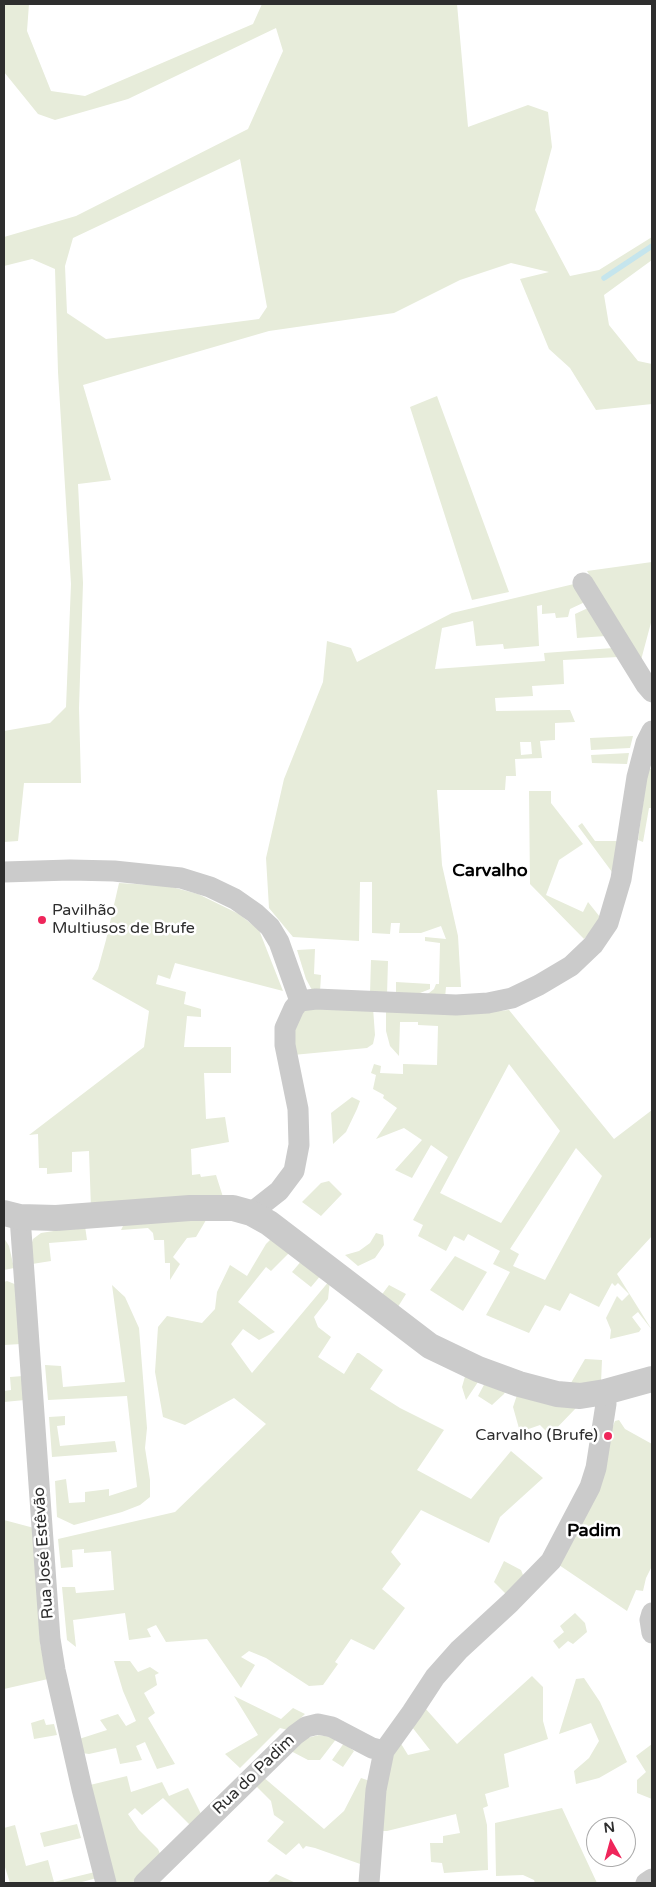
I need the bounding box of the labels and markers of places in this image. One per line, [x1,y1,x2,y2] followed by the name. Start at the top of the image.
[52,901,195,939] place label: Pavilhão Multiusos de Brufe
[36,914,48,926] marker: Pavilhão Multiusos de Brufe
[475,1426,598,1446] place label: Carvalho (Brufe)
[602,1430,614,1442] marker: Carvalho (Brufe)

